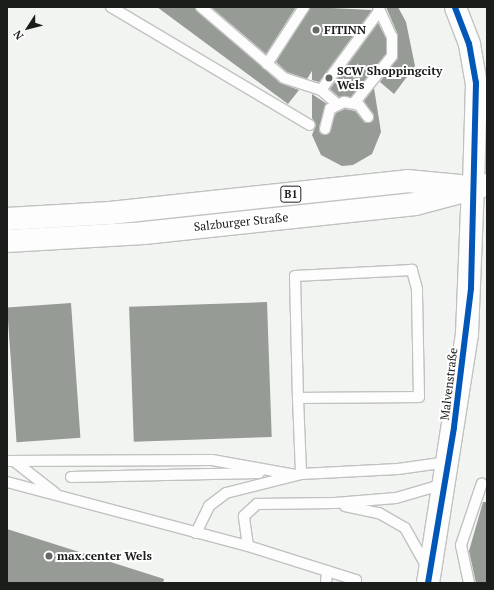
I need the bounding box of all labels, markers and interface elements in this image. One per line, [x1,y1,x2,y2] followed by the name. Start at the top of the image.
[8,8,48,48] north arrow
[324,23,366,37] place label: FITINN
[311,25,321,35] marker: FITINN
[10,28,26,43] text: N
[337,64,442,92] place label: SCW Shoppingcity Wels
[324,73,334,83] marker: SCW Shoppingcity Wels
[280,185,302,203] road number: B1
[193,210,289,234] street label: Salzburger Straße
[437,347,461,421] street label: Malvenstraße
[57,549,152,563] place label: max.center Wels
[44,551,54,561] marker: max.center Wels

